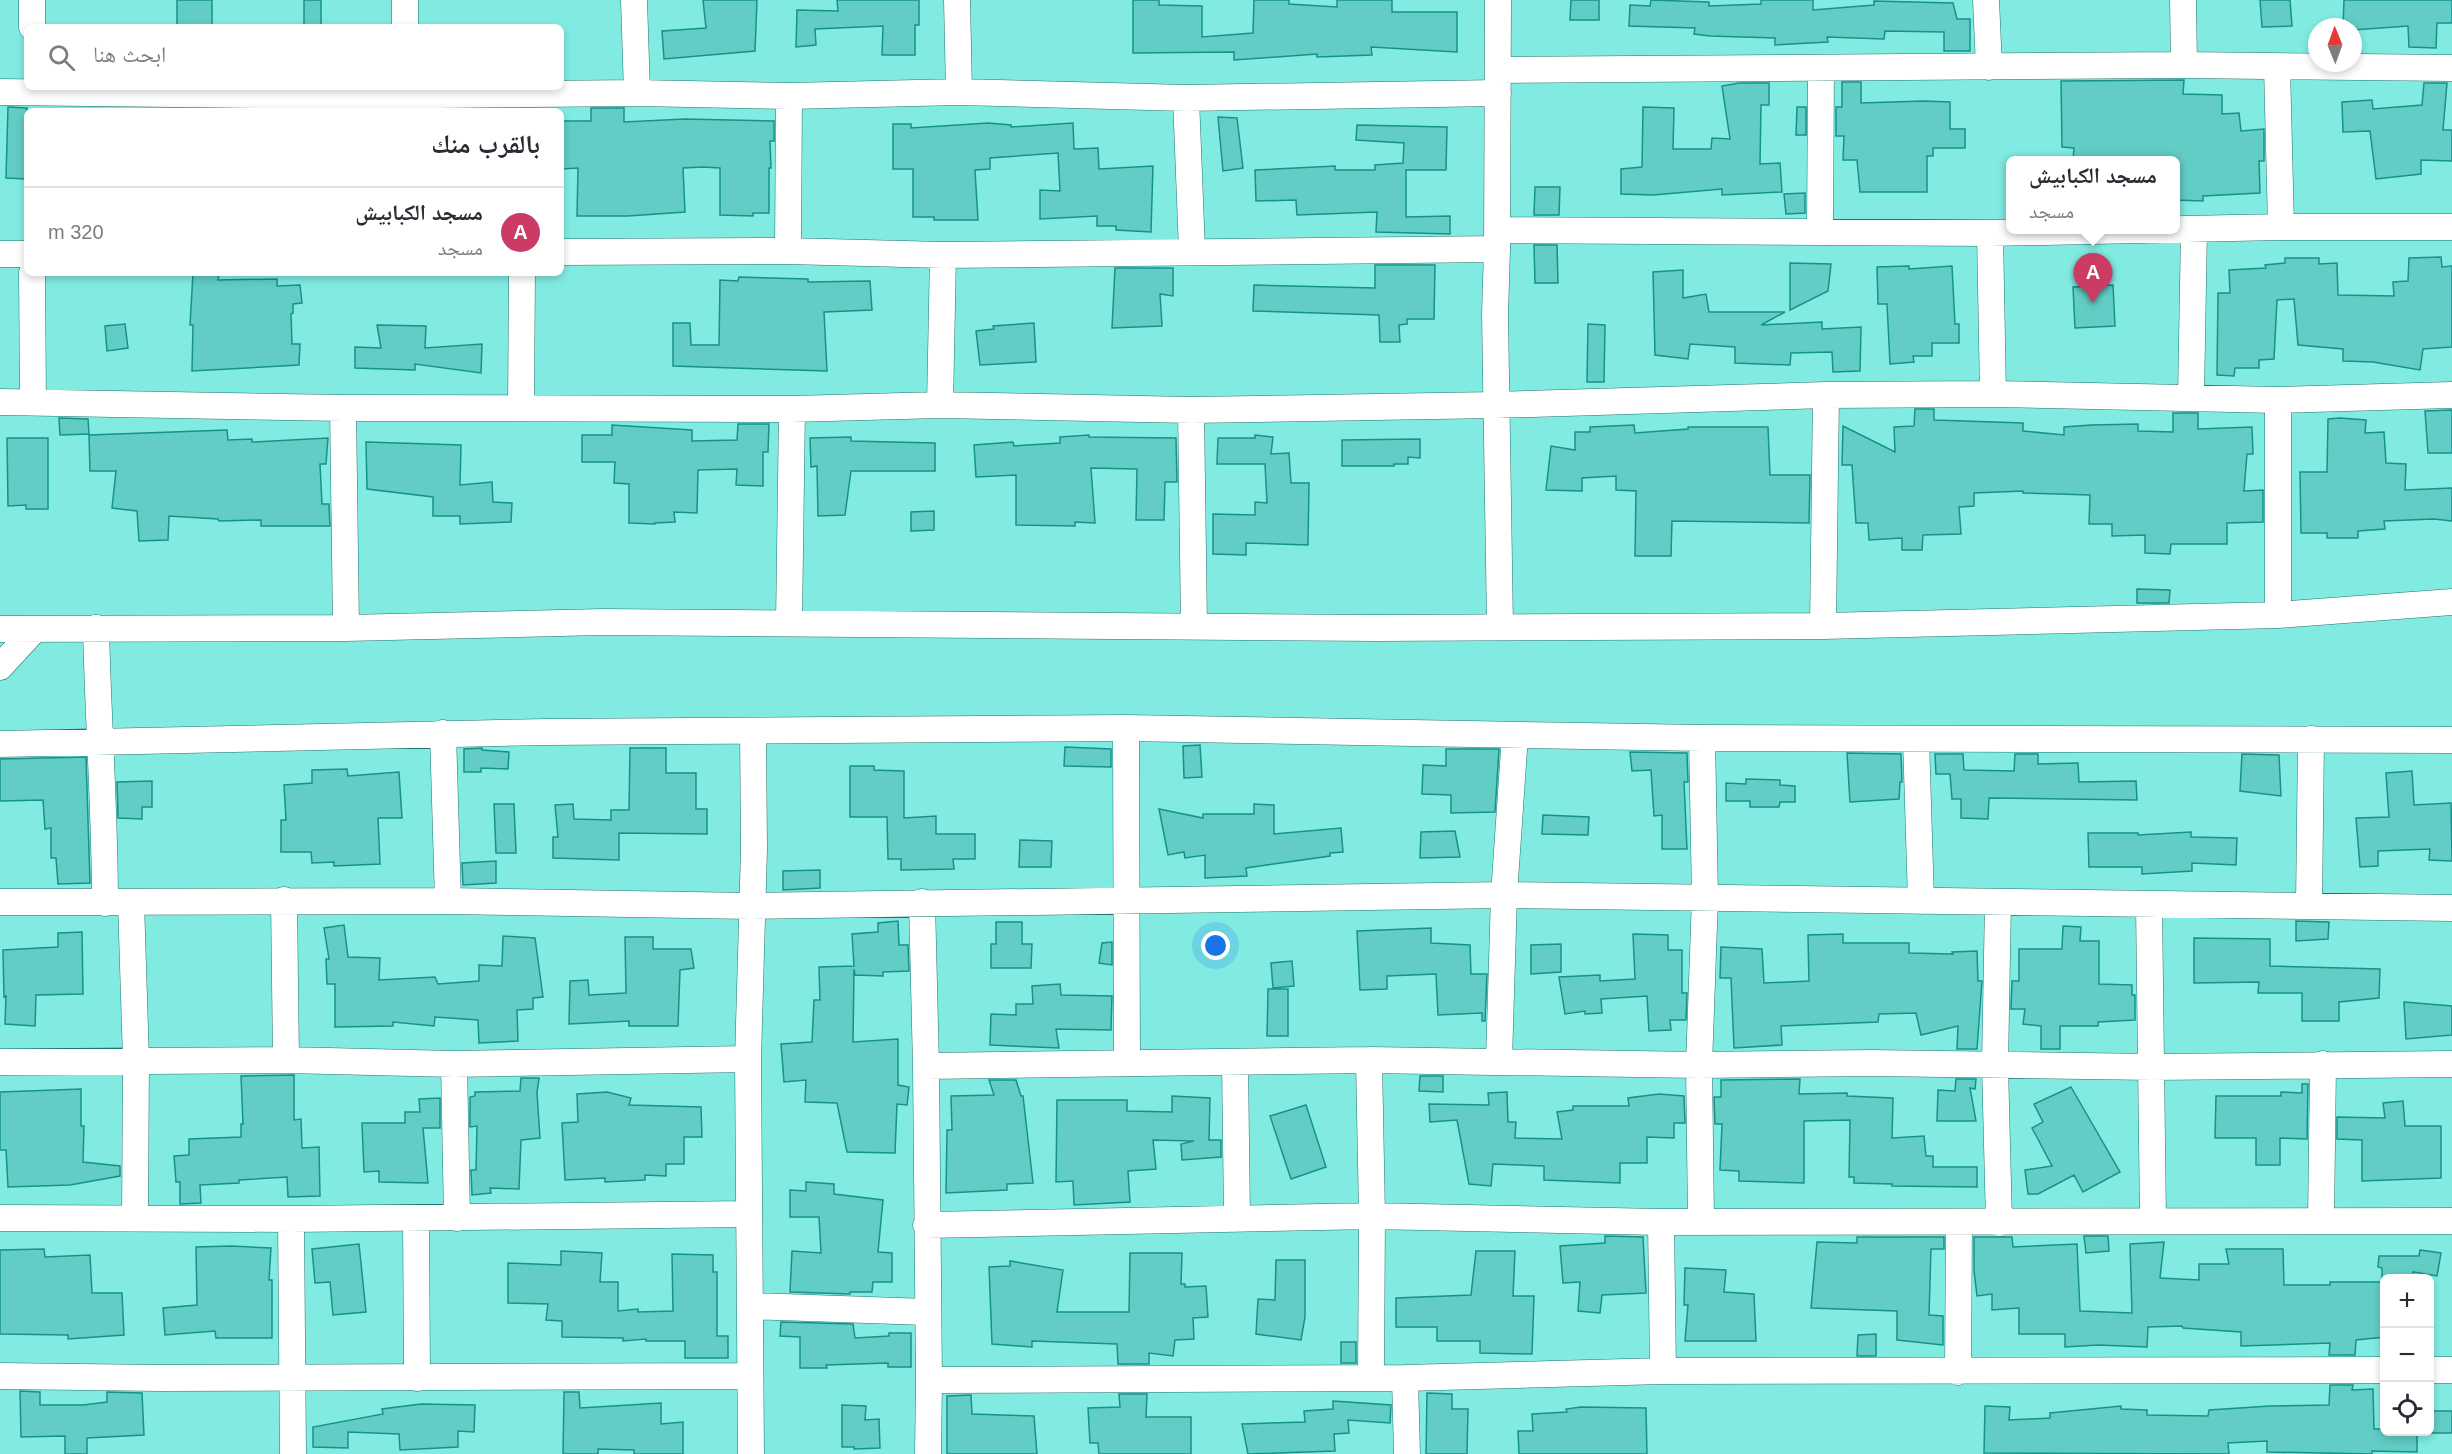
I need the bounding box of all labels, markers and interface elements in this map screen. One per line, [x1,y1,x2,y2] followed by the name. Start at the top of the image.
[2308,18,2362,72] north arrow
[24,24,564,90] search box
[45,41,78,74] icon: search
[93,42,166,67] text: ابحث هنا
[431,129,540,159] text: بالقرب منك
[2006,156,2180,234] popup
[2029,163,2157,188] text: مسجد الكبابيش
[355,200,483,225] text: مسجد الكبابيش
[2029,200,2074,222] text: مسجد
[48,221,104,243] text: 320 m
[513,221,528,243] text: A
[438,237,483,259] text: مسجد
[2074,254,2112,303] pin: A
[1201,931,1230,960] your location
[2380,1274,2434,1436] map controls
[2380,1274,2434,1328] button: +
[2380,1328,2434,1382] button: −
[2380,1382,2434,1436] button: locate

